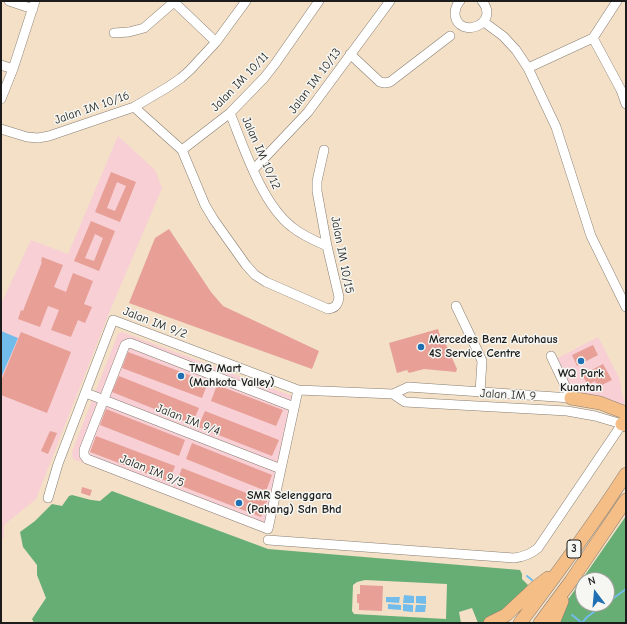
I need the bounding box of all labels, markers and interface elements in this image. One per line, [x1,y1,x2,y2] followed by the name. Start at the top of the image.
[286,46,344,116] street label: Jalan IM 10/13
[208,49,272,115] street label: Jalan IM 10/11
[53,88,131,128] street label: Jalan IM 10/16
[239,114,283,192] street label: Jalan IM 10/12
[327,215,357,295] street label: Jalan IM 10/15
[121,304,189,342] street label: Jalan IM 9/2
[429,333,558,361] place label: Mercedes Benz Autohaus 4S Service Centre
[416,342,426,352] marker: Mercedes Benz Autohaus 4S Service Centre
[576,356,586,366] marker: WQ Park Kuantan
[189,362,275,390] place label: TMG Mart (Mahkota Valley)
[558,367,604,395] place label: WQ Park Kuantan
[176,371,186,381] marker: TMG Mart (Mahkota Valley)
[480,386,536,404] street label: Jalan IM 9
[154,401,222,439] street label: Jalan IM 9/4
[118,452,186,490] street label: Jalan IM 9/5
[247,489,342,517] place label: SMR Selenggara (Pahang) Sdn Bhd
[234,498,244,508] marker: SMR Selenggara (Pahang) Sdn Bhd
[567,540,581,558] road number: 3
[575,572,615,612] north arrow
[587,574,597,588] text: N

